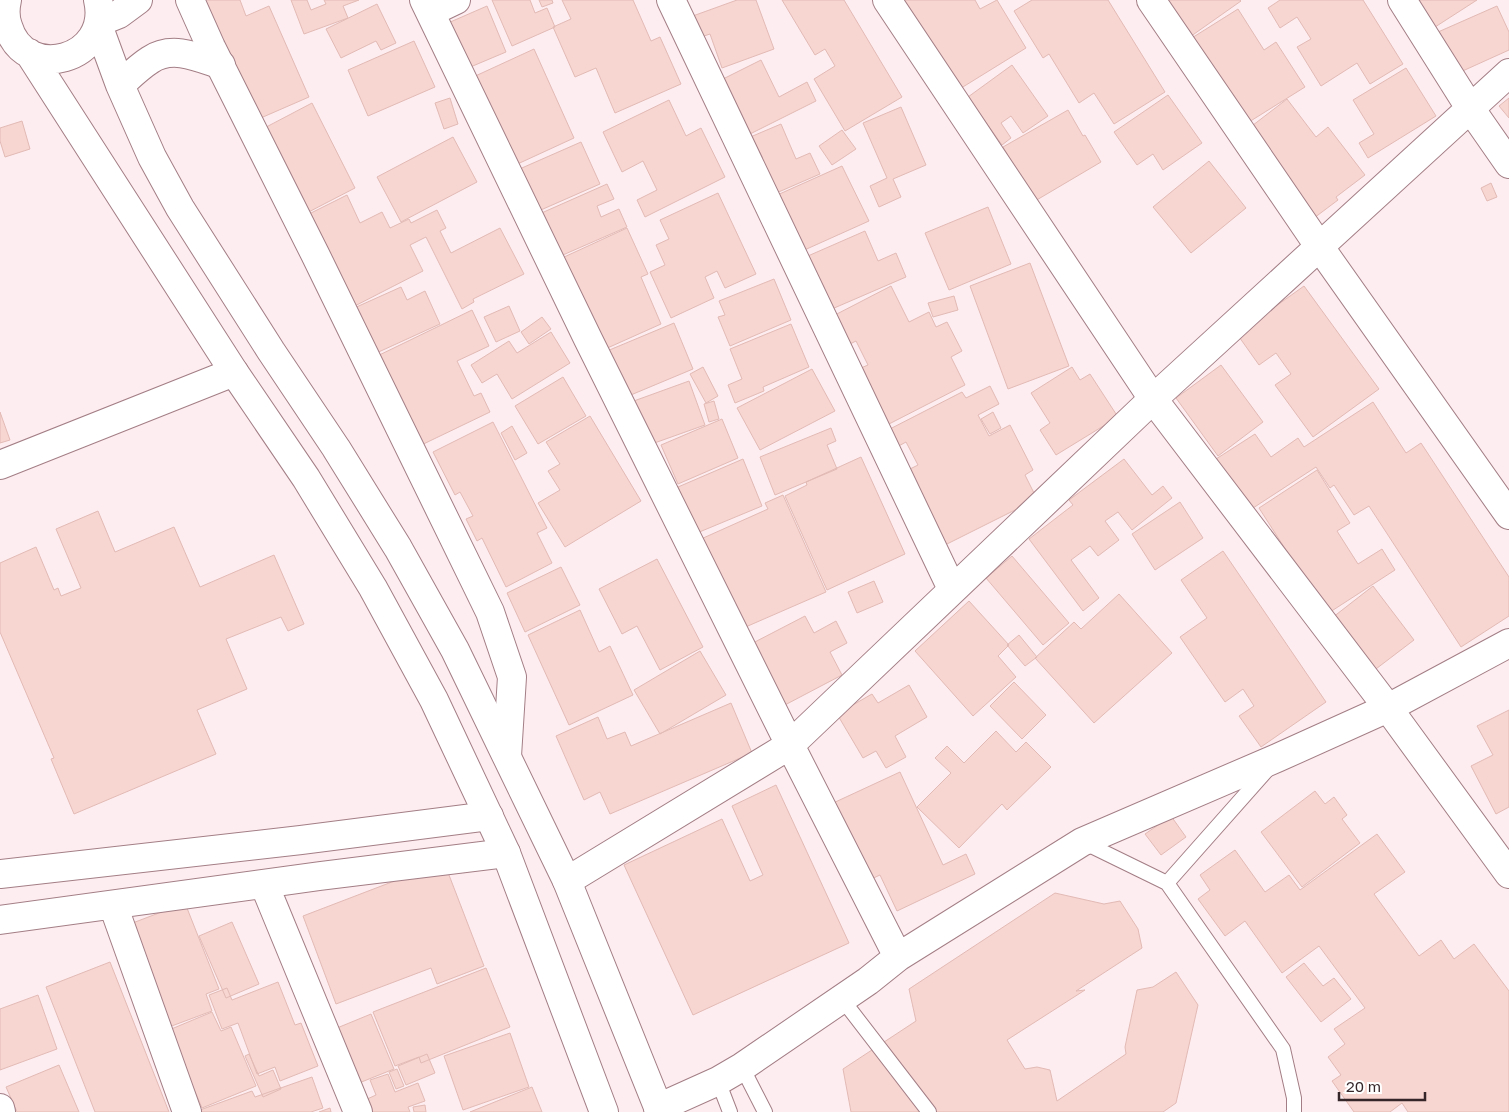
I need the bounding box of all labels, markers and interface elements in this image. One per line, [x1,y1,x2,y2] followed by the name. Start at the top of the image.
[1339,1070,1425,1102] scale bar
[1346,1077,1381,1095] text: 20 m

